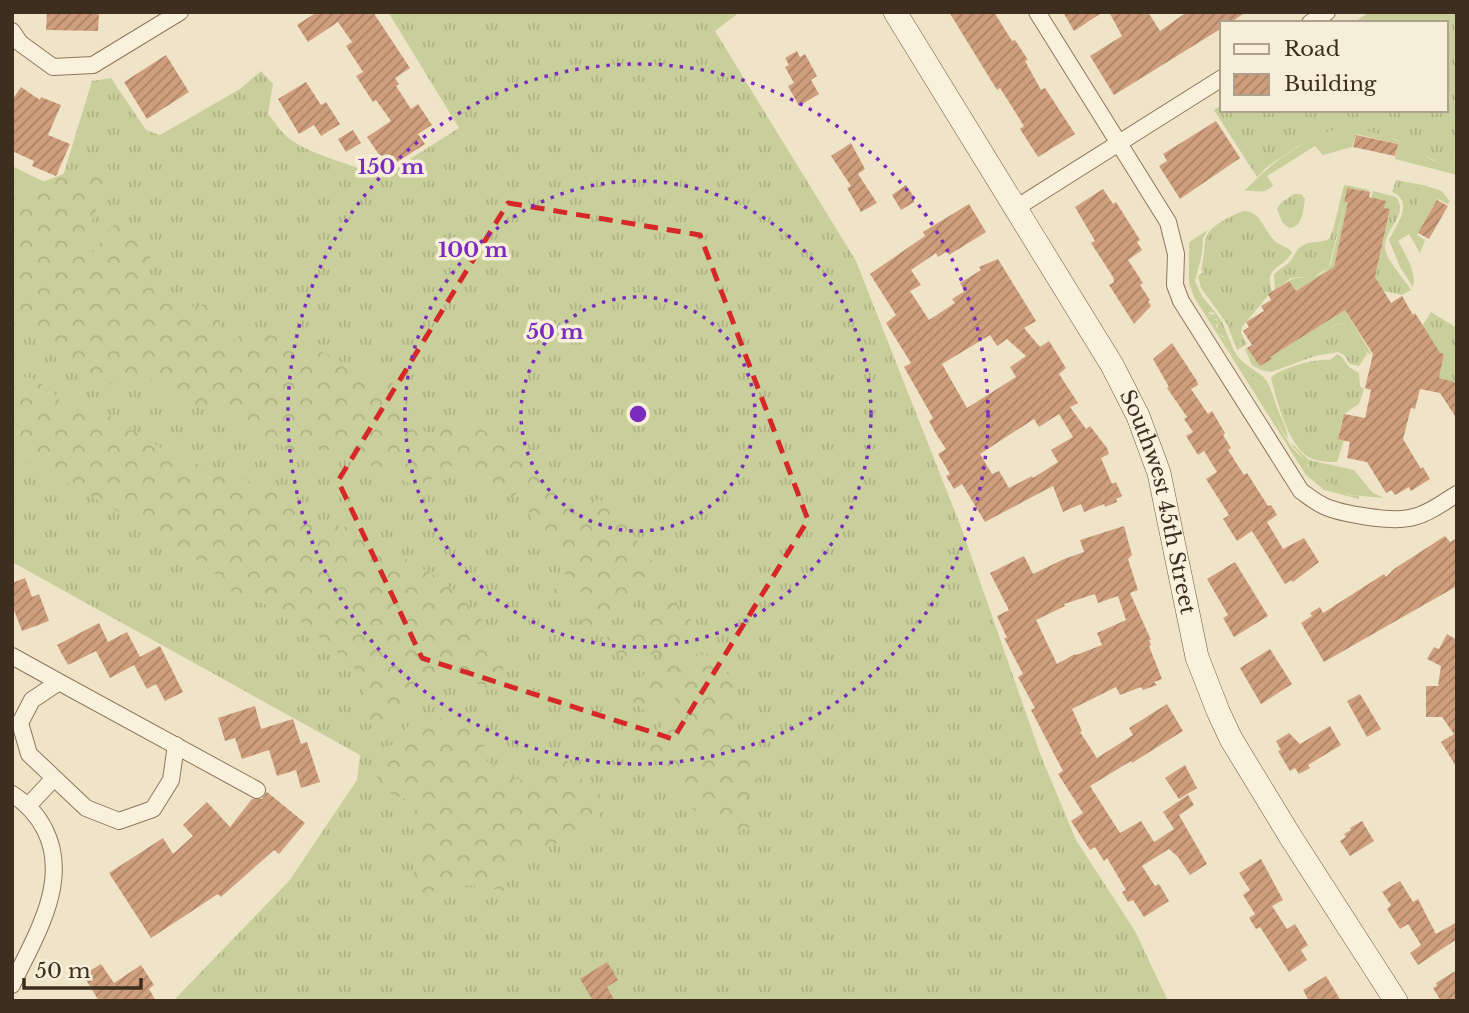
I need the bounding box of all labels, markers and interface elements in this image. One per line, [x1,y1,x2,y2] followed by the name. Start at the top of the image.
[1220,21,1448,112] legend
[1284,36,1340,62] text: Road
[1284,71,1377,97] text: Building
[358,154,424,180] text: 150 m
[438,237,508,263] text: 100 m
[526,319,584,345] text: 50 m
[1114,385,1201,617] street label: Southwest 45th Street
[626,402,650,426] centre of rings
[24,946,142,990] scale bar
[35,958,91,984] text: 50 m

